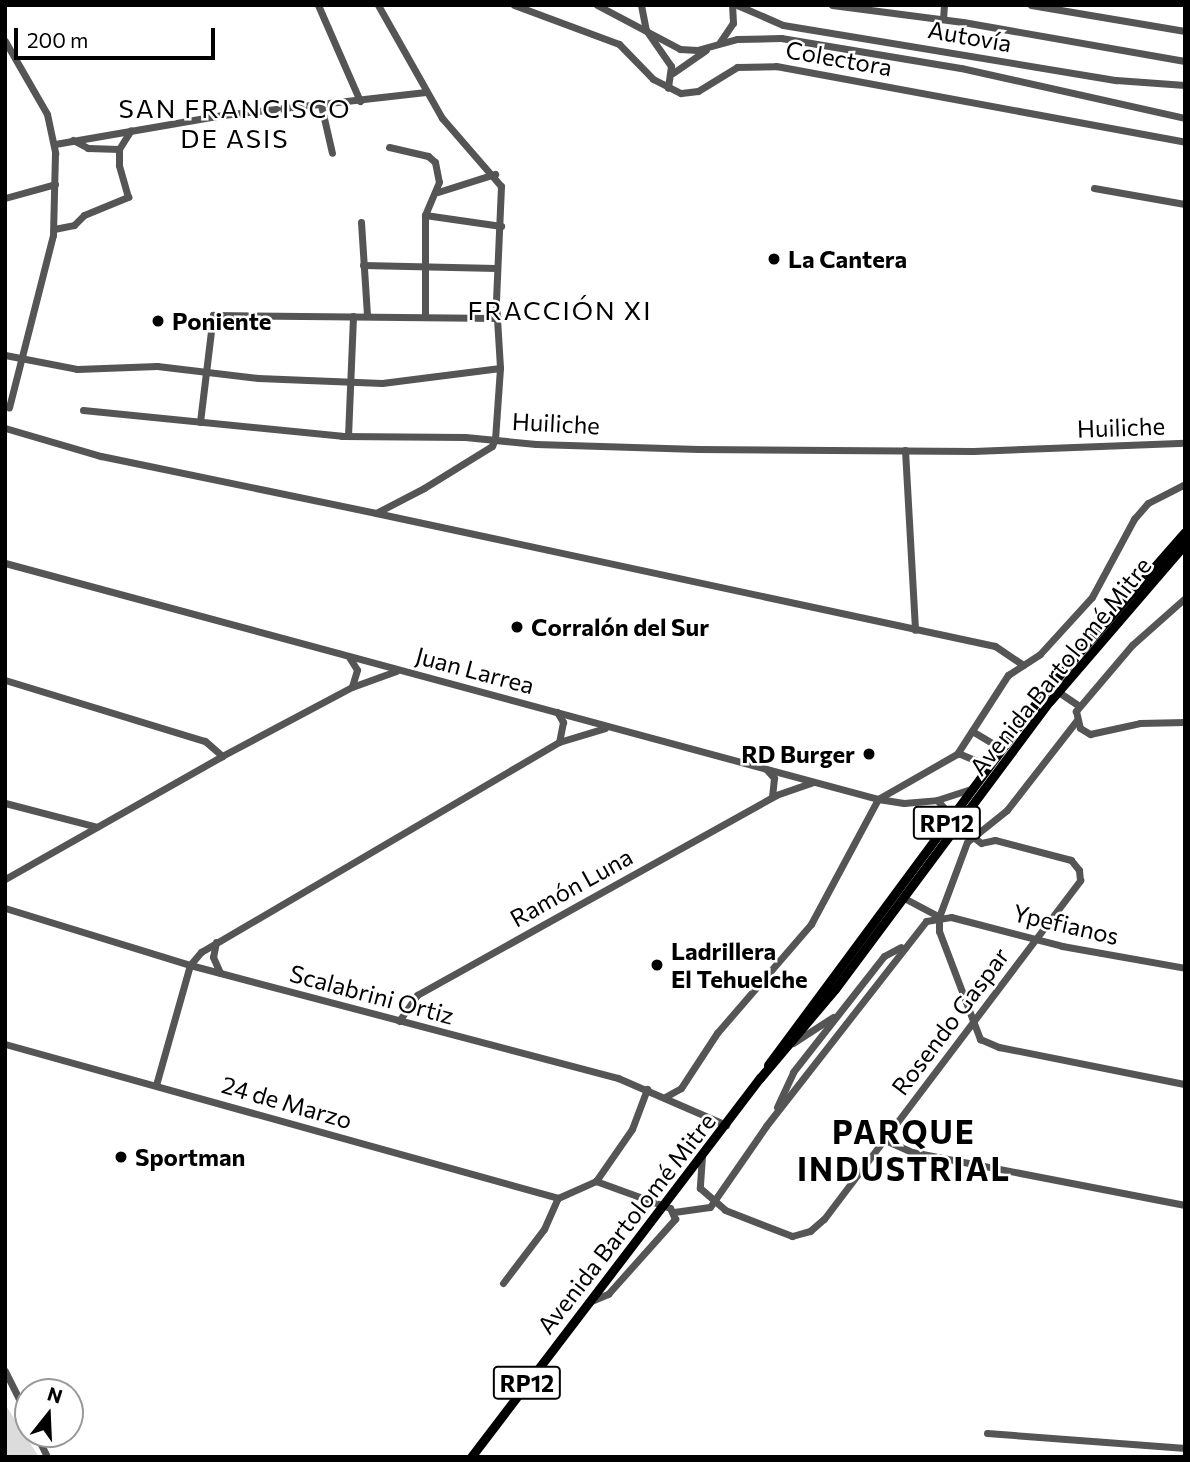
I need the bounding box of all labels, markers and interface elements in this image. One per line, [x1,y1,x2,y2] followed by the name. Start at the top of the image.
[18,14,219,58] scale bar
[926,14,1014,58] street label: Autovía
[27,27,88,52] text: 200 m
[784,35,894,81] street label: Colectora
[120,92,350,154] district label: SAN FRANCISCO DE ASIS
[788,245,907,273] place label: La Cantera
[766,251,782,267] marker: La Cantera
[469,294,651,326] district label: FRACCIÓN XI
[172,307,271,335] place label: Poniente
[150,313,166,329] marker: Poniente
[511,406,601,440] street label: Huiliche
[1076,411,1166,443] street label: Huiliche
[963,551,1157,781] street label: Avenida Bartolomé Mitre
[531,613,709,641] place label: Corralón del Sur
[509,619,525,635] marker: Corralón del Sur
[413,640,537,700] street label: Juan Larrea
[741,740,855,768] place label: RD Burger
[861,746,877,762] marker: RD Burger
[912,804,982,842] road number: RP12
[505,842,637,932] street label: Ramón Luna
[1010,898,1122,950] street label: Ypefianos
[671,937,808,993] place label: Ladrillera El Tehuelche
[885,942,1015,1100] street label: Rosendo Gaspar
[649,957,665,973] marker: Ladrillera El Tehuelche
[287,958,457,1030] street label: Scalabrini Ortiz
[219,1070,355,1134] street label: 24 de Marzo
[531,1107,721,1339] street label: Avenida Bartolomé Mitre
[798,1113,1010,1188] district label: PARQUE INDUSTRIAL
[135,1143,245,1171] place label: Sportman
[113,1149,129,1165] marker: Sportman
[492,1364,562,1402] road number: RP12
[14,1378,84,1448] north arrow
[45,1381,65,1408] text: N

